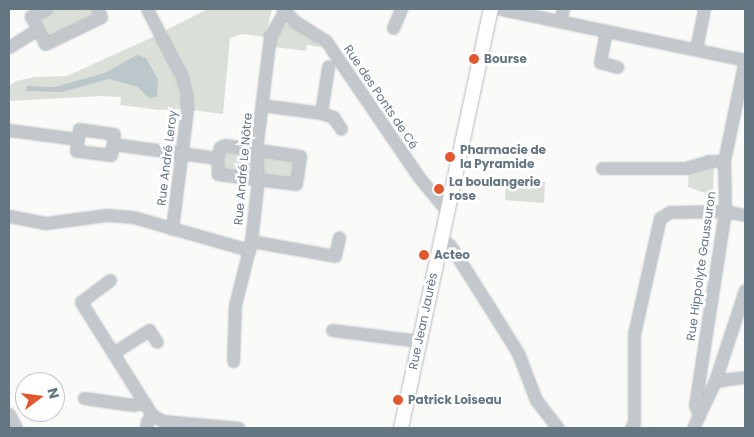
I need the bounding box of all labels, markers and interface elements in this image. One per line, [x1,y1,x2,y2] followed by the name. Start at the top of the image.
[341,42,421,152] street label: Rue des Ponts de Cé
[484,52,527,66] place label: Bourse
[468,53,480,65] marker: Bourse
[154,109,180,207] street label: Rue André Leroy
[231,112,255,226] street label: Rue André Le Nôtre
[460,143,546,171] place label: Pharmacie de la Pyramide
[444,151,456,163] marker: Pharmacie de la Pyramide
[449,175,541,203] place label: La boulangerie rose
[433,183,445,195] marker: La boulangerie rose
[683,190,719,342] street label: Rue Hippolyte Gaussuron
[434,248,470,262] place label: Acteo
[418,249,430,261] marker: Acteo
[406,271,440,371] street label: Rue Jean Jaurès
[15,372,65,422] north arrow
[43,386,65,401] text: N
[408,393,502,407] place label: Patrick Loiseau
[392,394,404,406] marker: Patrick Loiseau

